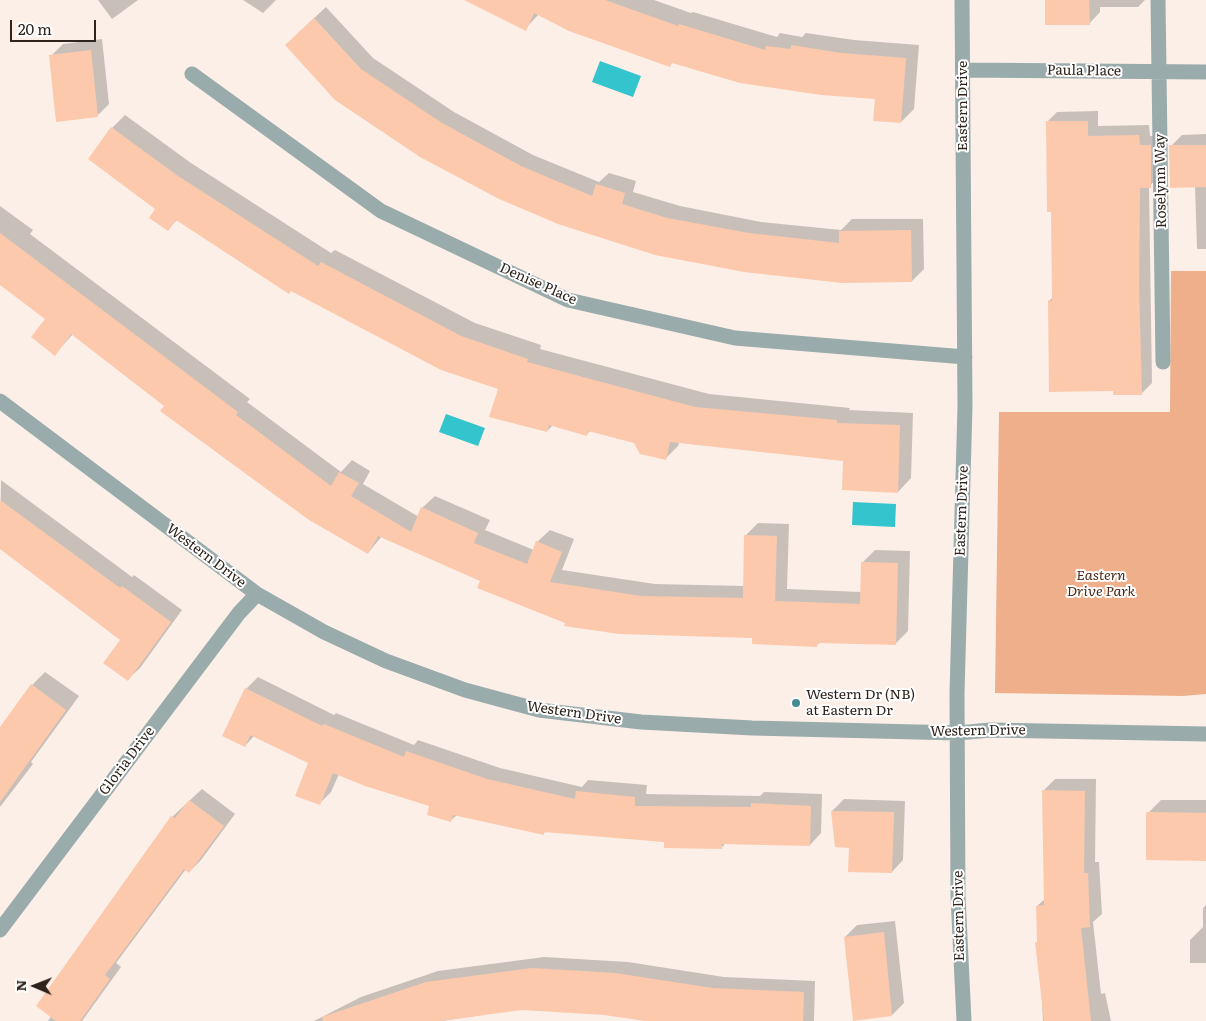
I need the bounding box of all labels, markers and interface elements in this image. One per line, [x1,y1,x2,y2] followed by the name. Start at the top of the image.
[12,10,99,42] scale bar
[18,17,52,40] text: 20 m
[955,61,971,151] street label: Eastern Drive
[1047,62,1121,80] street label: Paula Place
[1152,134,1170,228] street label: Roselynn Way
[497,259,579,309] street label: Denise Place
[952,465,972,557] street label: Eastern Drive
[163,521,249,591] street label: Western Drive
[1067,568,1135,600] park label: Eastern Drive Park
[806,687,915,720] place label: Western Dr (NB) at Eastern Dr
[790,697,802,709] marker: Western Dr (NB) at Eastern Dr
[526,698,622,728] street label: Western Drive
[930,722,1026,740] street label: Western Drive
[96,723,158,799] street label: Gloria Drive
[950,871,968,961] street label: Eastern Drive
[10,961,60,1011] north arrow
[10,980,30,992] text: N

